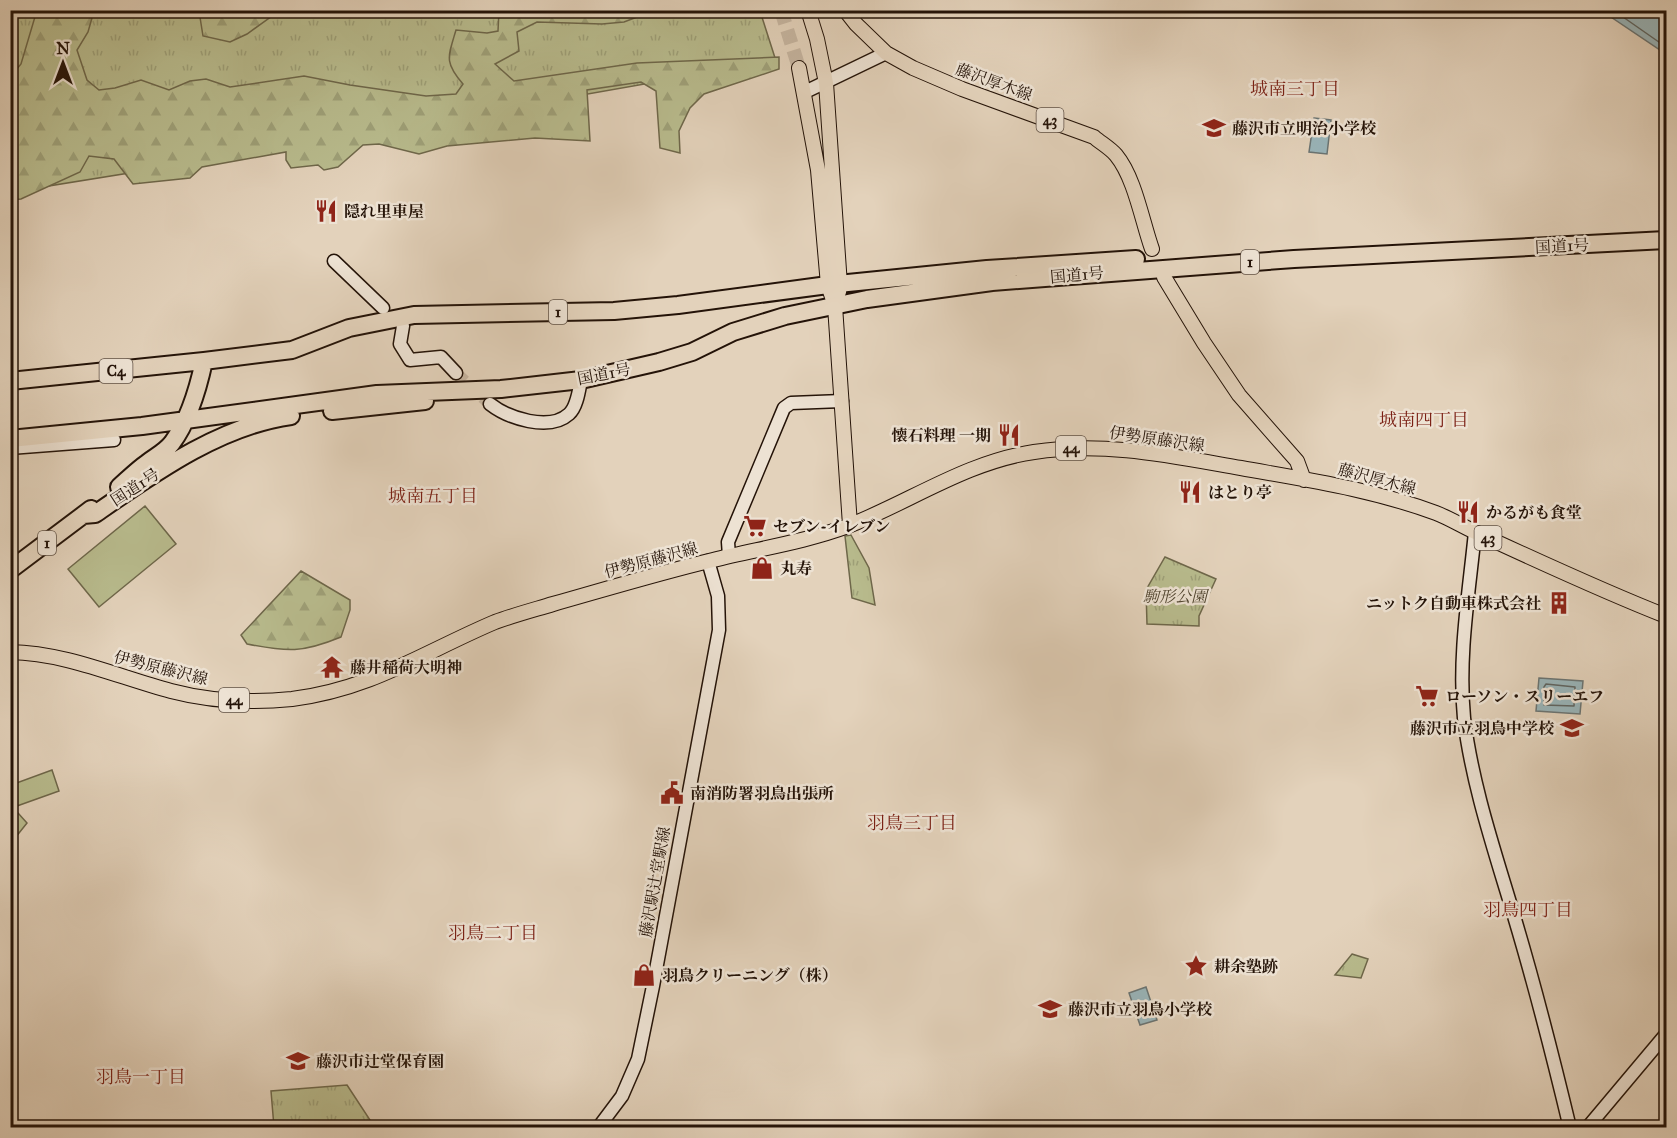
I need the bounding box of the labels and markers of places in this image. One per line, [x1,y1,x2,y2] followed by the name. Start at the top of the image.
[1201,115,1227,141] school or university icon: 藤沢市立明治小学校
[1232,119,1377,138] place label: 藤沢市立明治小学校
[313,198,339,224] restaurant icon: 隠れ里車屋
[344,202,424,221] place label: 隠れ里車屋
[996,422,1022,448] restaurant icon: 懐石料理 一期
[892,426,991,445] place label: 懐石料理 一期
[1177,479,1203,505] restaurant icon: はとり亭
[1208,483,1272,502] place label: はとり亭
[1455,499,1481,525] restaurant icon: かるがも食堂
[1486,503,1582,522] place label: かるがも食堂
[742,513,768,539] supermarket icon: セブン-イレブン
[773,517,890,536] place label: セブン-イレブン
[749,555,775,581] shop icon: 丸寿
[780,559,812,578] place label: 丸寿
[1546,590,1572,616] building icon: ニットク自動車株式会社
[1366,594,1541,613] place label: ニットク自動車株式会社
[319,654,345,680] temple icon: 藤井稲荷大明神
[350,658,462,677] place label: 藤井稲荷大明神
[1414,683,1440,709] supermarket icon: ローソン・スリーエフ
[1445,687,1604,706] place label: ローソン・スリーエフ
[1559,715,1585,741] school or university icon: 藤沢市立羽鳥中学校
[1410,719,1555,738] place label: 藤沢市立羽鳥中学校
[659,780,685,806] public building icon: 南消防署羽鳥出張所
[690,784,834,803] place label: 南消防署羽鳥出張所
[1183,953,1209,979] place icon: 耕余塾跡
[1214,957,1278,976] place label: 耕余塾跡
[631,962,657,988] shop icon: 羽鳥クリーニング（株）
[662,966,838,985] place label: 羽鳥クリーニング（株）
[1037,996,1063,1022] school or university icon: 藤沢市立羽鳥小学校
[1068,1000,1213,1019] place label: 藤沢市立羽鳥小学校
[285,1048,311,1074] school or university icon: 藤沢市辻堂保育園
[316,1052,444,1071] place label: 藤沢市辻堂保育園

